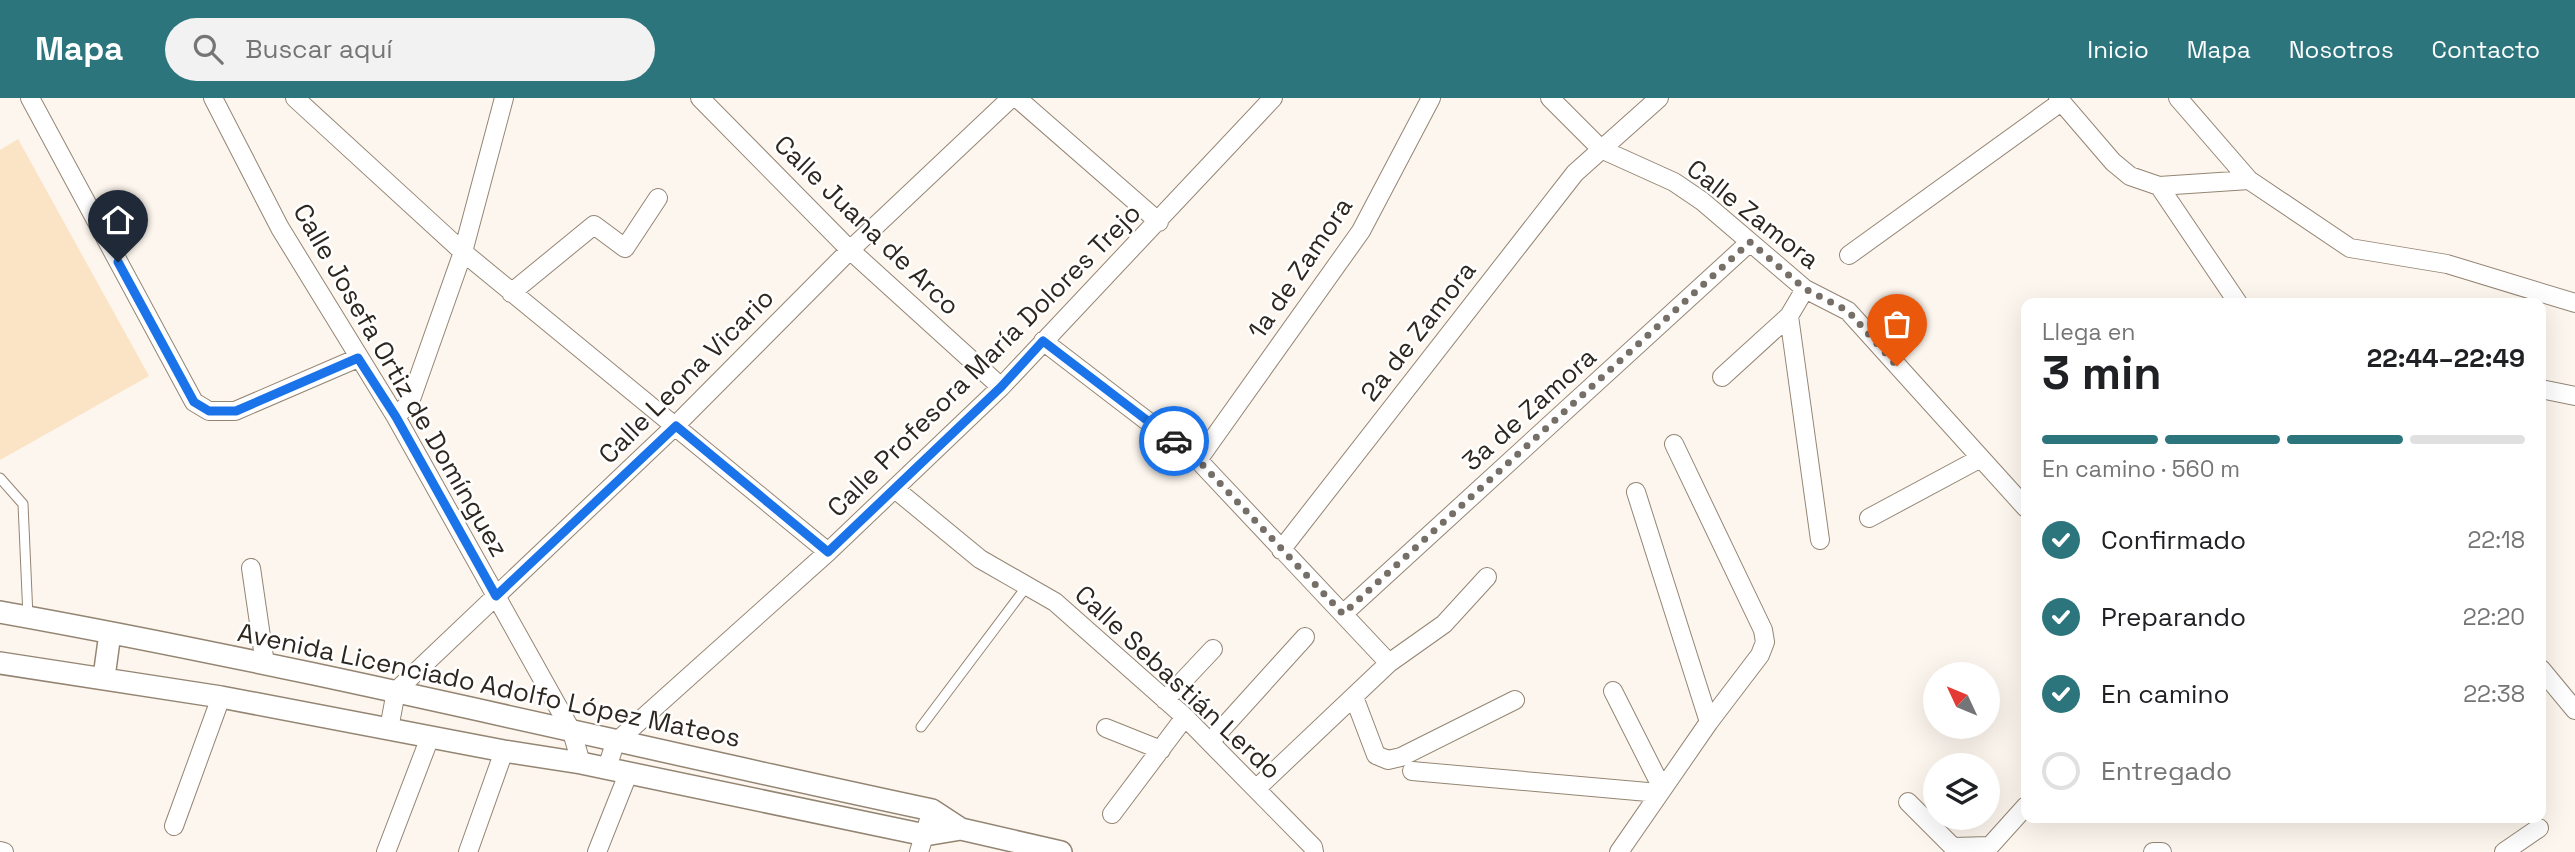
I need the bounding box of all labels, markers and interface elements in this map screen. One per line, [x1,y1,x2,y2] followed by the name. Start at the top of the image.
[165,18,655,81] search box
[35,28,123,70] text: Mapa
[189,30,227,68] icon: search
[245,32,393,66] text: Buscar aquí
[2087,34,2149,65] text: Inicio
[2187,34,2251,65] text: Mapa
[2289,34,2394,65] text: Nosotros
[2432,34,2540,65] text: Contacto
[767,128,967,322] street label: Calle Juana de Arco
[1680,152,1826,276] street label: Calle Zamora
[88,190,148,262] pin
[1240,190,1360,345] street label: 1a de Zamora
[820,196,1148,524] street label: Calle Profesora María Dolores Trejo
[286,197,516,563] street label: Calle Josefa Ortiz de Domínguez
[99,201,137,239] icon: home
[1353,254,1483,408] street label: 2a de Zamora
[591,281,781,471] street label: Calle Leona Vicario
[1867,294,1927,366] pin
[1878,305,1916,343] icon: bag
[2042,317,2135,347] text: Llega en
[1455,340,1603,478] street label: 3a de Zamora
[2367,341,2525,375] text: 22:44–22:49
[2042,344,2162,402] text: 3 min
[1139,406,1209,476] courier
[1155,422,1193,460] icon: car
[2042,454,2240,484] text: En camino · 560 m
[2042,521,2080,559] icon: check
[2101,523,2246,557] text: Confirmado
[2468,525,2525,555] text: 22:18
[1068,577,1288,787] street label: Calle Sebastián Lerdo
[2042,598,2080,636] icon: check
[2101,600,2246,634] text: Preparando
[2463,602,2525,632] text: 22:20
[235,615,743,755] street label: Avenida Licenciado Adolfo López Mateos
[1923,662,2000,738] north arrow
[1923,662,2000,830] map controls
[2042,675,2080,713] icon: check
[2101,677,2230,711] text: En camino
[2463,679,2525,709] text: 22:38
[1923,753,2000,830] button: layers
[2101,754,2232,788] text: Entregado

